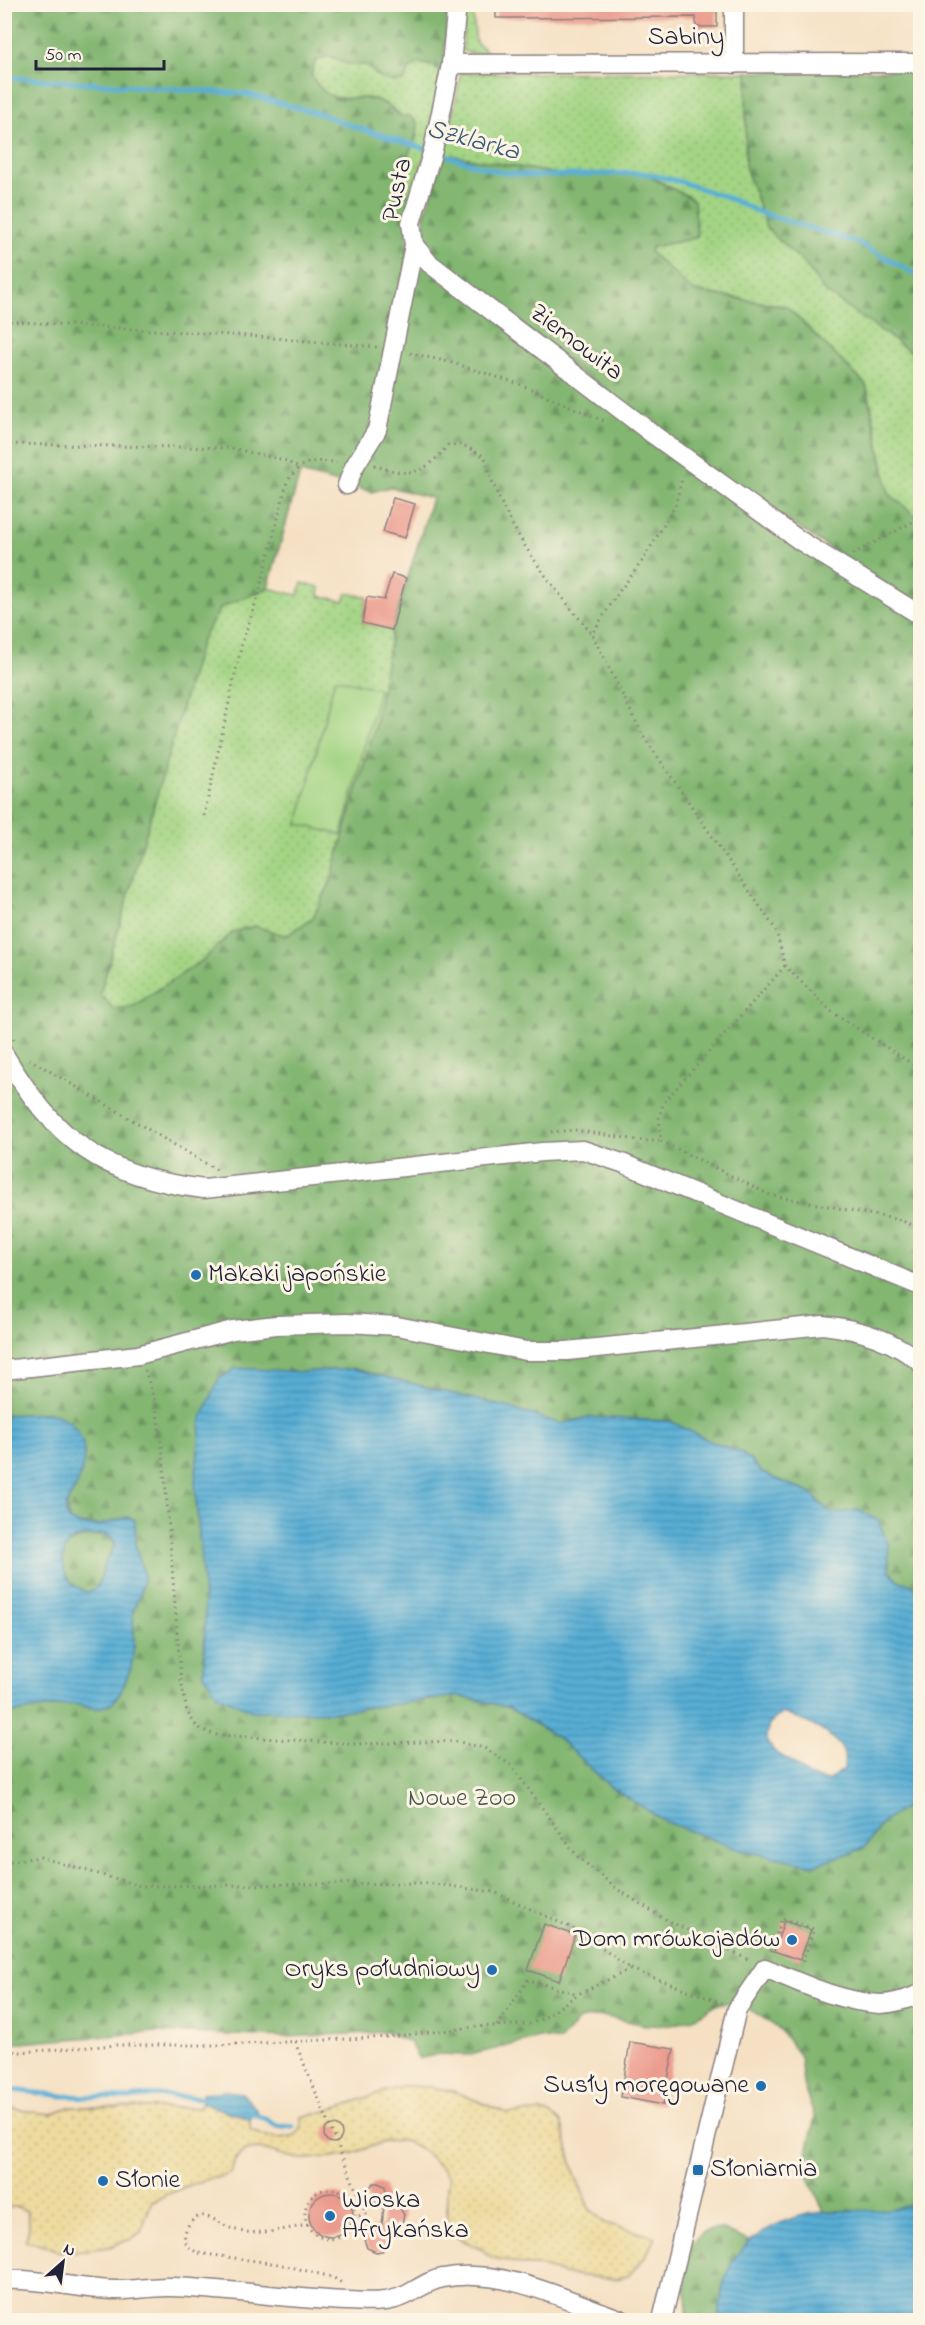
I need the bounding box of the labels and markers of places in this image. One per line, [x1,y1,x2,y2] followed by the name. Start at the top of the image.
[208,1256,387,1294] place label: Makaki japońskie
[189,1268,203,1282] marker: Makaki japońskie
[573,1921,780,1959] place label: Dom mrówkojadów
[785,1933,799,1947] marker: Dom mrówkojadów
[285,1951,480,1989] place label: Oryks południowy
[485,1963,499,1977] marker: Oryks południowy
[543,2067,749,2105] place label: Susły moręgowane
[754,2079,768,2093] marker: Susły moręgowane
[710,2151,817,2189] place label: Słoniarnia
[115,2162,181,2200] place label: Słonie
[691,2163,705,2177] marker: Słoniarnia
[96,2174,110,2188] marker: Słonie
[342,2182,469,2250] place label: Wioska Afrykańska
[323,2209,337,2223] marker: Wioska Afrykańska

